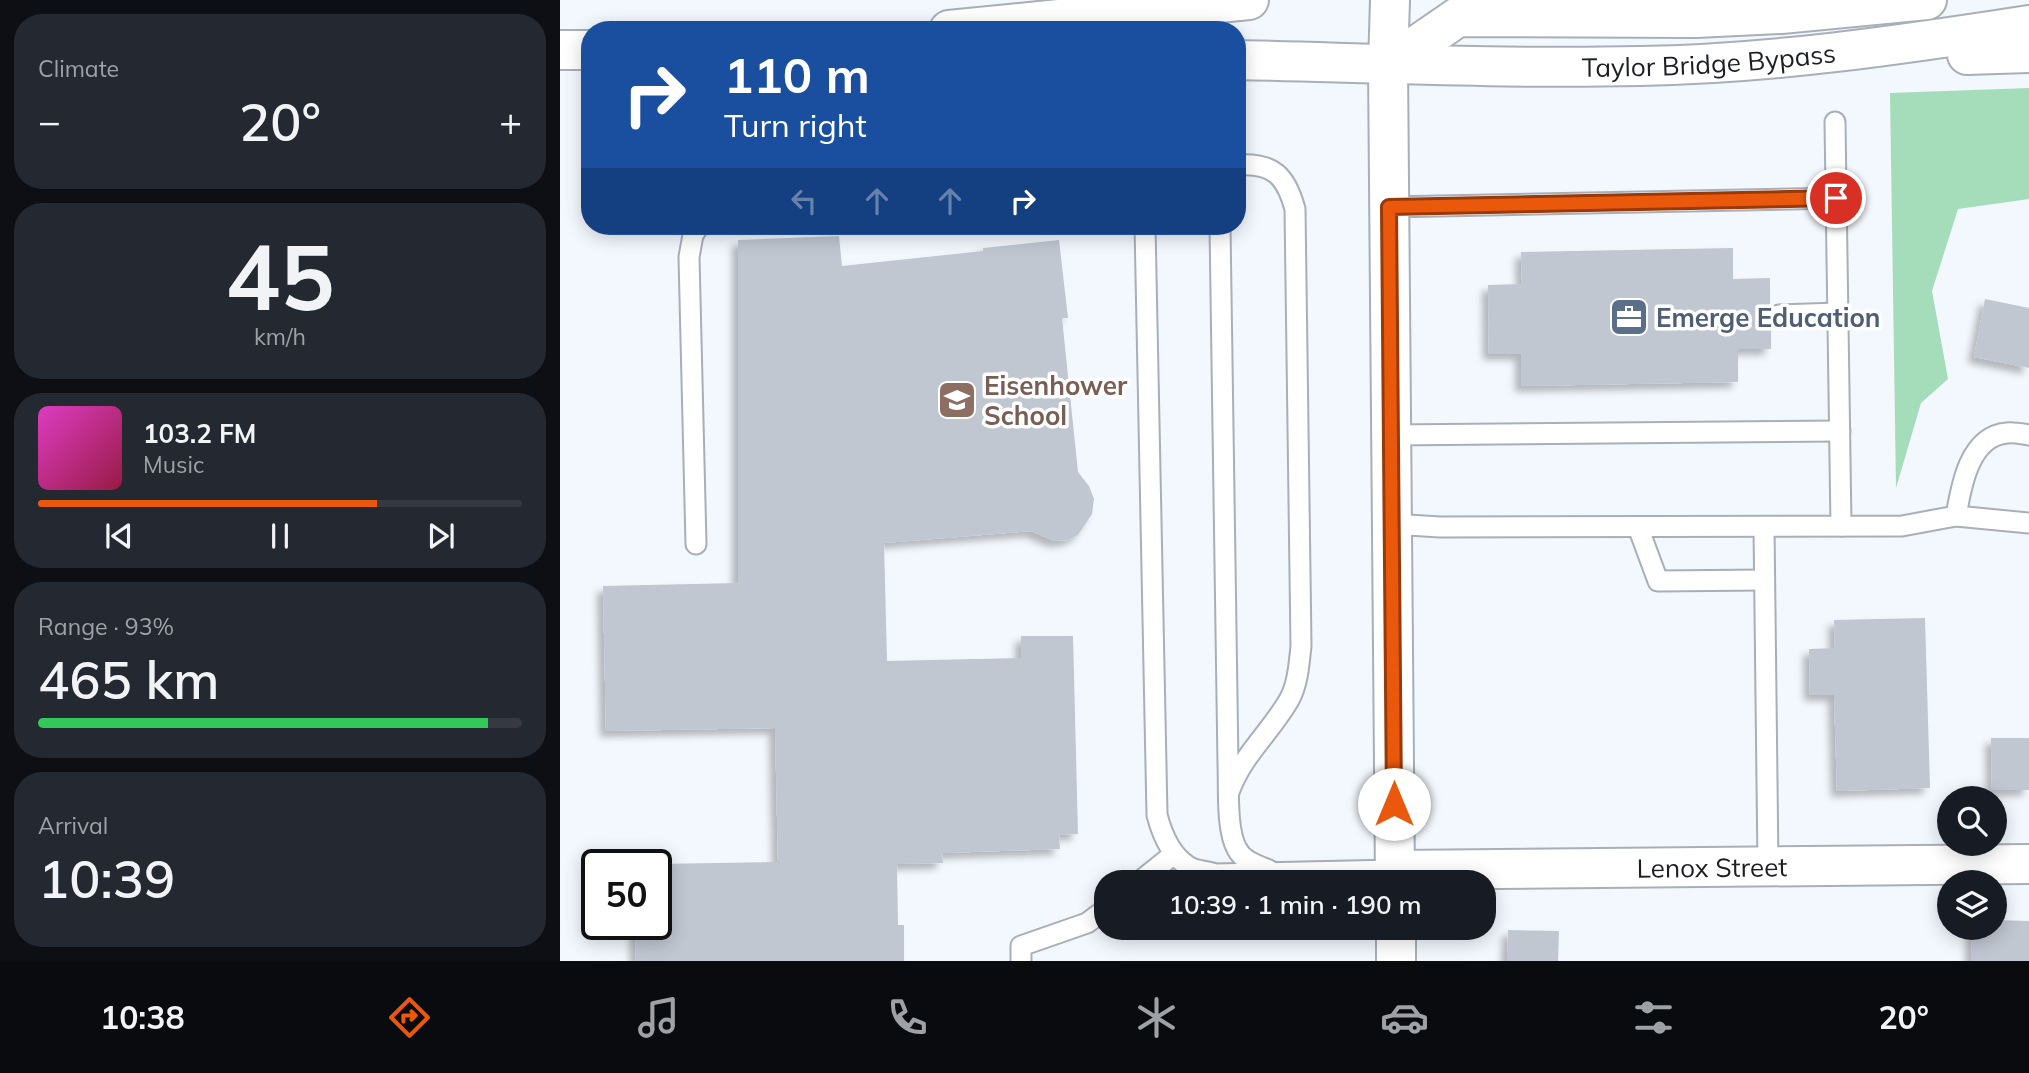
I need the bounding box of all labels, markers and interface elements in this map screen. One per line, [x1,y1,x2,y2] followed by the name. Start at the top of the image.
[1582,36,1837,83] street label: Taylor Bridge Bypass
[724,44,870,105] text: 110 m
[609,49,700,140] icon: right
[38,54,119,83] text: Climate
[239,89,321,154] text: 20°
[38,97,61,145] text: −
[499,97,522,145] text: +
[724,105,867,145] text: Turn right
[1806,168,1866,228] pin
[1817,179,1855,217] icon: arrive
[785,182,823,220] icon: left
[858,182,896,220] icon: ahead
[931,182,969,220] icon: ahead
[1004,182,1042,220] icon: right
[225,219,335,333] text: 45
[1608,296,1650,338] office icon: Emerge Education
[1656,301,1881,334] place label: Emerge Education
[254,322,306,351] text: km/h
[984,369,1128,432] place label: Eisenhower School
[936,379,978,421] school or university icon: Eisenhower School
[143,417,256,450] text: 103.2 FM
[143,450,204,479] text: Music
[100,517,138,555] icon: previous
[261,517,299,555] icon: pause
[422,517,460,555] icon: next
[38,612,174,641] text: Range · 93%
[38,647,219,712] text: 465 km
[1357,767,1431,841] position arrow
[1937,786,2007,940] map controls
[1937,786,2007,856] button: search
[38,811,108,840] text: Arrival
[38,846,175,911] text: 10:39
[581,849,672,940] speed limit sign: 50
[1636,850,1787,884] street label: Lenox Street
[1937,870,2007,940] button: layers
[1168,888,1422,921] text: 10:39 · 1 min · 190 m
[385,993,434,1042] icon: directions
[634,993,683,1042] icon: music
[883,993,932,1042] icon: phone
[1132,993,1181,1042] icon: climate
[1380,993,1429,1042] icon: car
[1629,993,1678,1042] icon: filters
[100,997,185,1037] text: 10:38
[1878,997,1929,1037] text: 20°

